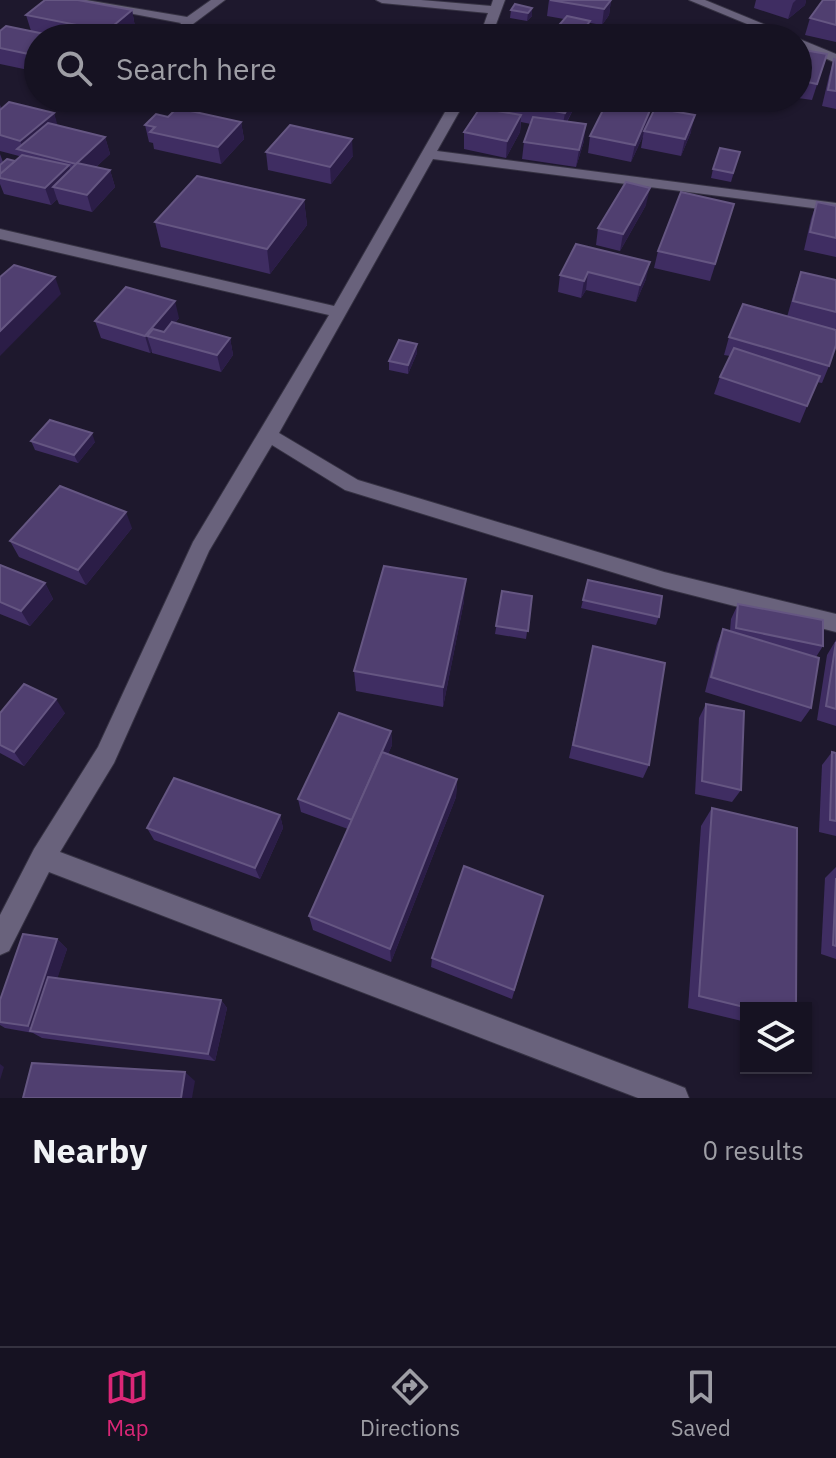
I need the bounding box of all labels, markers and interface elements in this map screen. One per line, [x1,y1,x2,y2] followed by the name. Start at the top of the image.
[24,24,812,112] search box
[52,46,96,90] icon: search
[116,49,277,88] text: Search here
[740,1002,812,1074] map controls
[740,1002,812,1074] button: layers
[32,1128,147,1172] text: Nearby
[702,1133,804,1167] text: 0 results
[105,1365,149,1442] tab: Map
[360,1365,460,1442] tab: Directions
[671,1365,731,1442] tab: Saved

